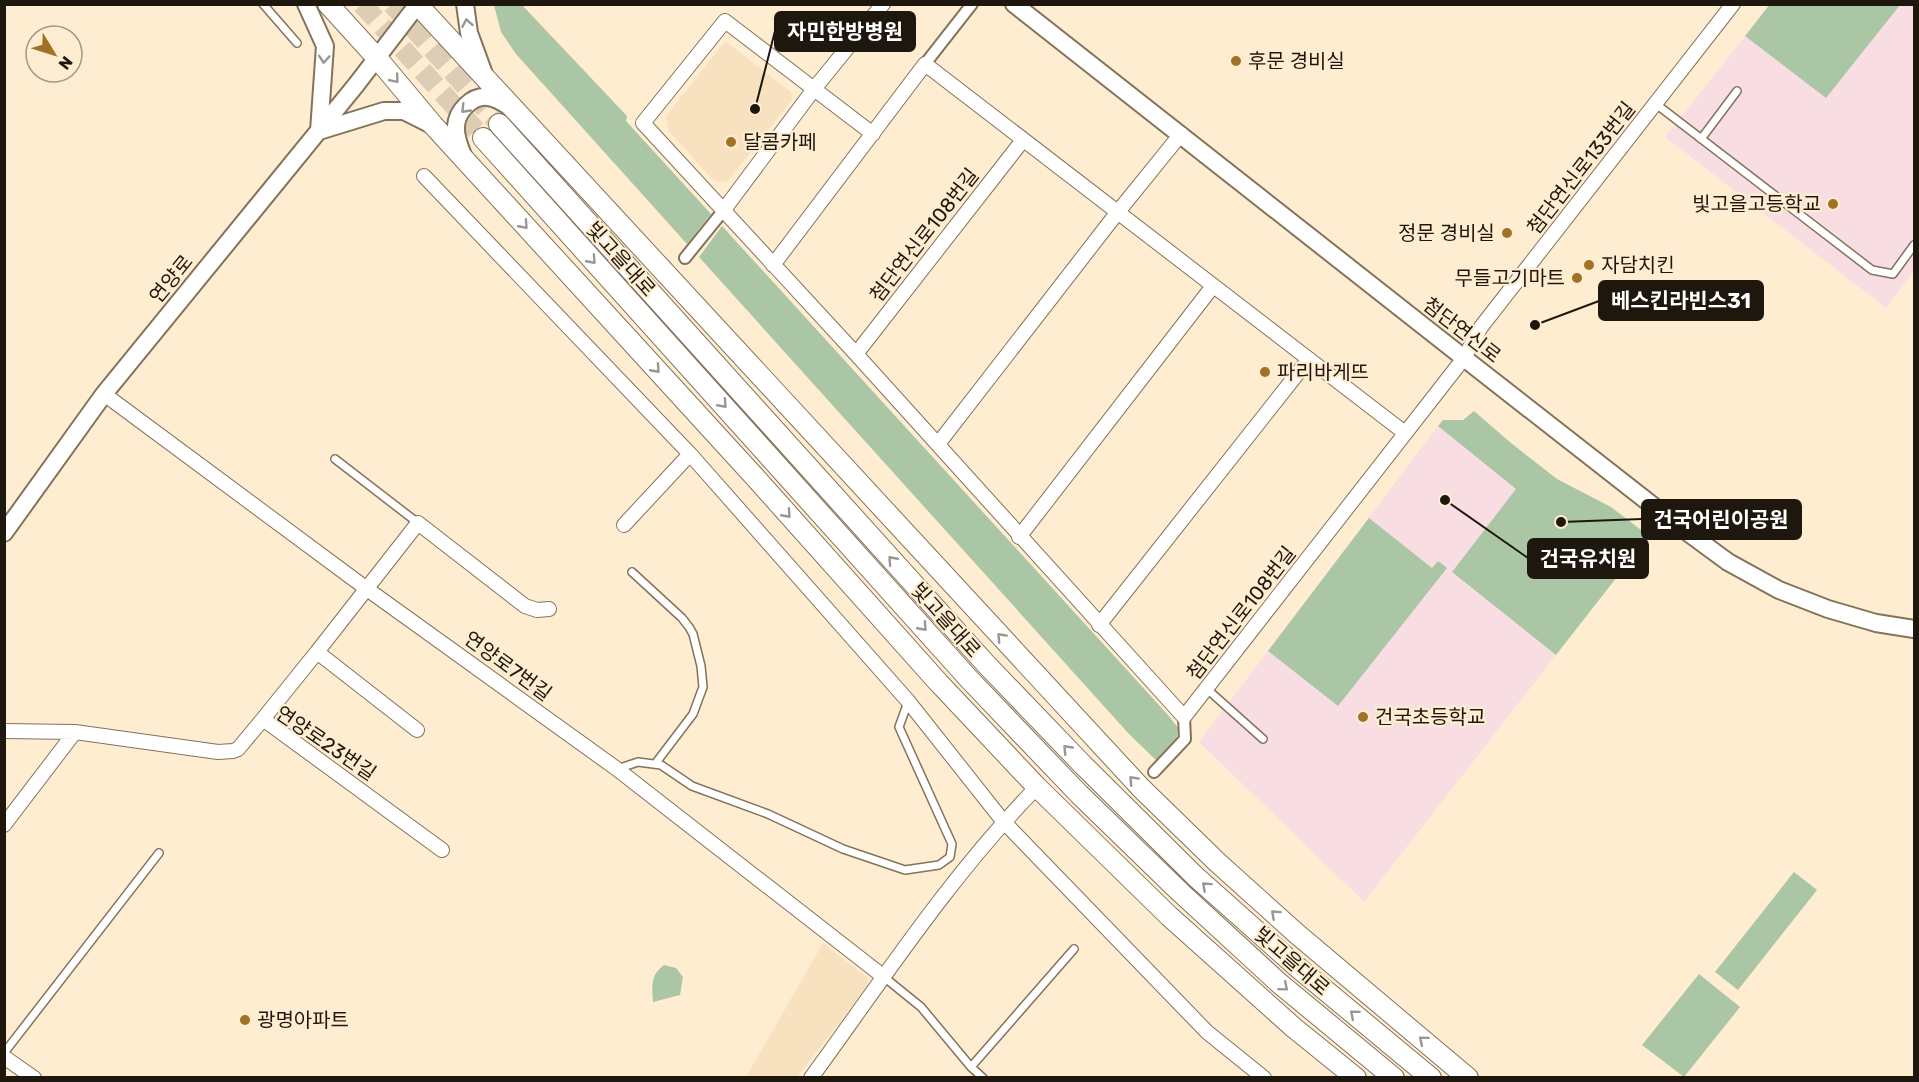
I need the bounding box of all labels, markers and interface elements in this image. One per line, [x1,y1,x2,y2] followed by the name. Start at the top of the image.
[775,12,915,51] callout: 자민한방병원
[461,18,474,28] one-way arrow
[787,19,903,44] text: 자민한방병원
[24,24,84,84] north arrow
[1248,49,1345,73] place label: 후문 경비실
[54,53,76,73] text: N
[318,54,331,63] one-way arrow
[1229,54,1243,68] marker: 후문 경비실
[388,72,399,83] one-way arrow
[1522,97,1640,239] street label: 첨단연신로133번길
[461,102,472,112] one-way arrow
[743,130,817,154] place label: 달콤카페
[724,135,738,149] marker: 달콤카페
[864,163,984,307] street label: 첨단연신로108번길
[1692,192,1821,216] place label: 빛고을고등학교
[1826,197,1840,211] marker: 빛고을고등학교
[581,217,661,301] street label: 빛고을대로
[517,218,528,229] one-way arrow
[1398,221,1495,245] place label: 정문 경비실
[1500,226,1514,240] marker: 정문 경비실
[144,250,198,308] street label: 연양로
[585,253,596,263] one-way arrow
[1601,253,1675,277] place label: 자담치킨
[1582,258,1596,272] marker: 자담치킨
[1455,266,1565,290] place label: 무들고기마트
[1570,271,1584,285] marker: 무들고기마트
[1599,281,1763,320] callout: 베스킨라빈스31
[1611,288,1751,313] text: 베스킨라빈스31
[1418,292,1506,368] street label: 첨단연신로
[1277,360,1369,384] place label: 파리바게뜨
[649,362,660,373] one-way arrow
[1258,365,1272,379] marker: 파리바게뜨
[716,398,727,408] one-way arrow
[1642,500,1801,539] callout: 건국어린이공원
[780,507,791,517] one-way arrow
[1653,507,1789,532] text: 건국어린이공원
[1528,539,1648,578] callout: 건국유치원
[1181,541,1301,685] street label: 첨단연신로108번길
[1540,546,1636,571] text: 건국유치원
[888,556,899,567] one-way arrow
[906,578,986,662] street label: 빛고을대로
[916,621,927,631] one-way arrow
[460,626,556,706] street label: 연양로7번길
[997,633,1008,643] one-way arrow
[271,701,381,785] street label: 연양로23번길
[1375,705,1485,729] place label: 건국초등학교
[1356,710,1370,724] marker: 건국초등학교
[1063,746,1074,756] one-way arrow
[1130,776,1141,787] one-way arrow
[1202,882,1213,893] one-way arrow
[1271,910,1281,921] one-way arrow
[1249,922,1335,1000] street label: 빛고을대로
[1277,980,1288,991] one-way arrow
[257,1008,349,1032] place label: 광명아파트
[1350,1010,1361,1021] one-way arrow
[238,1013,252,1027] marker: 광명아파트
[1419,1036,1430,1047] one-way arrow

